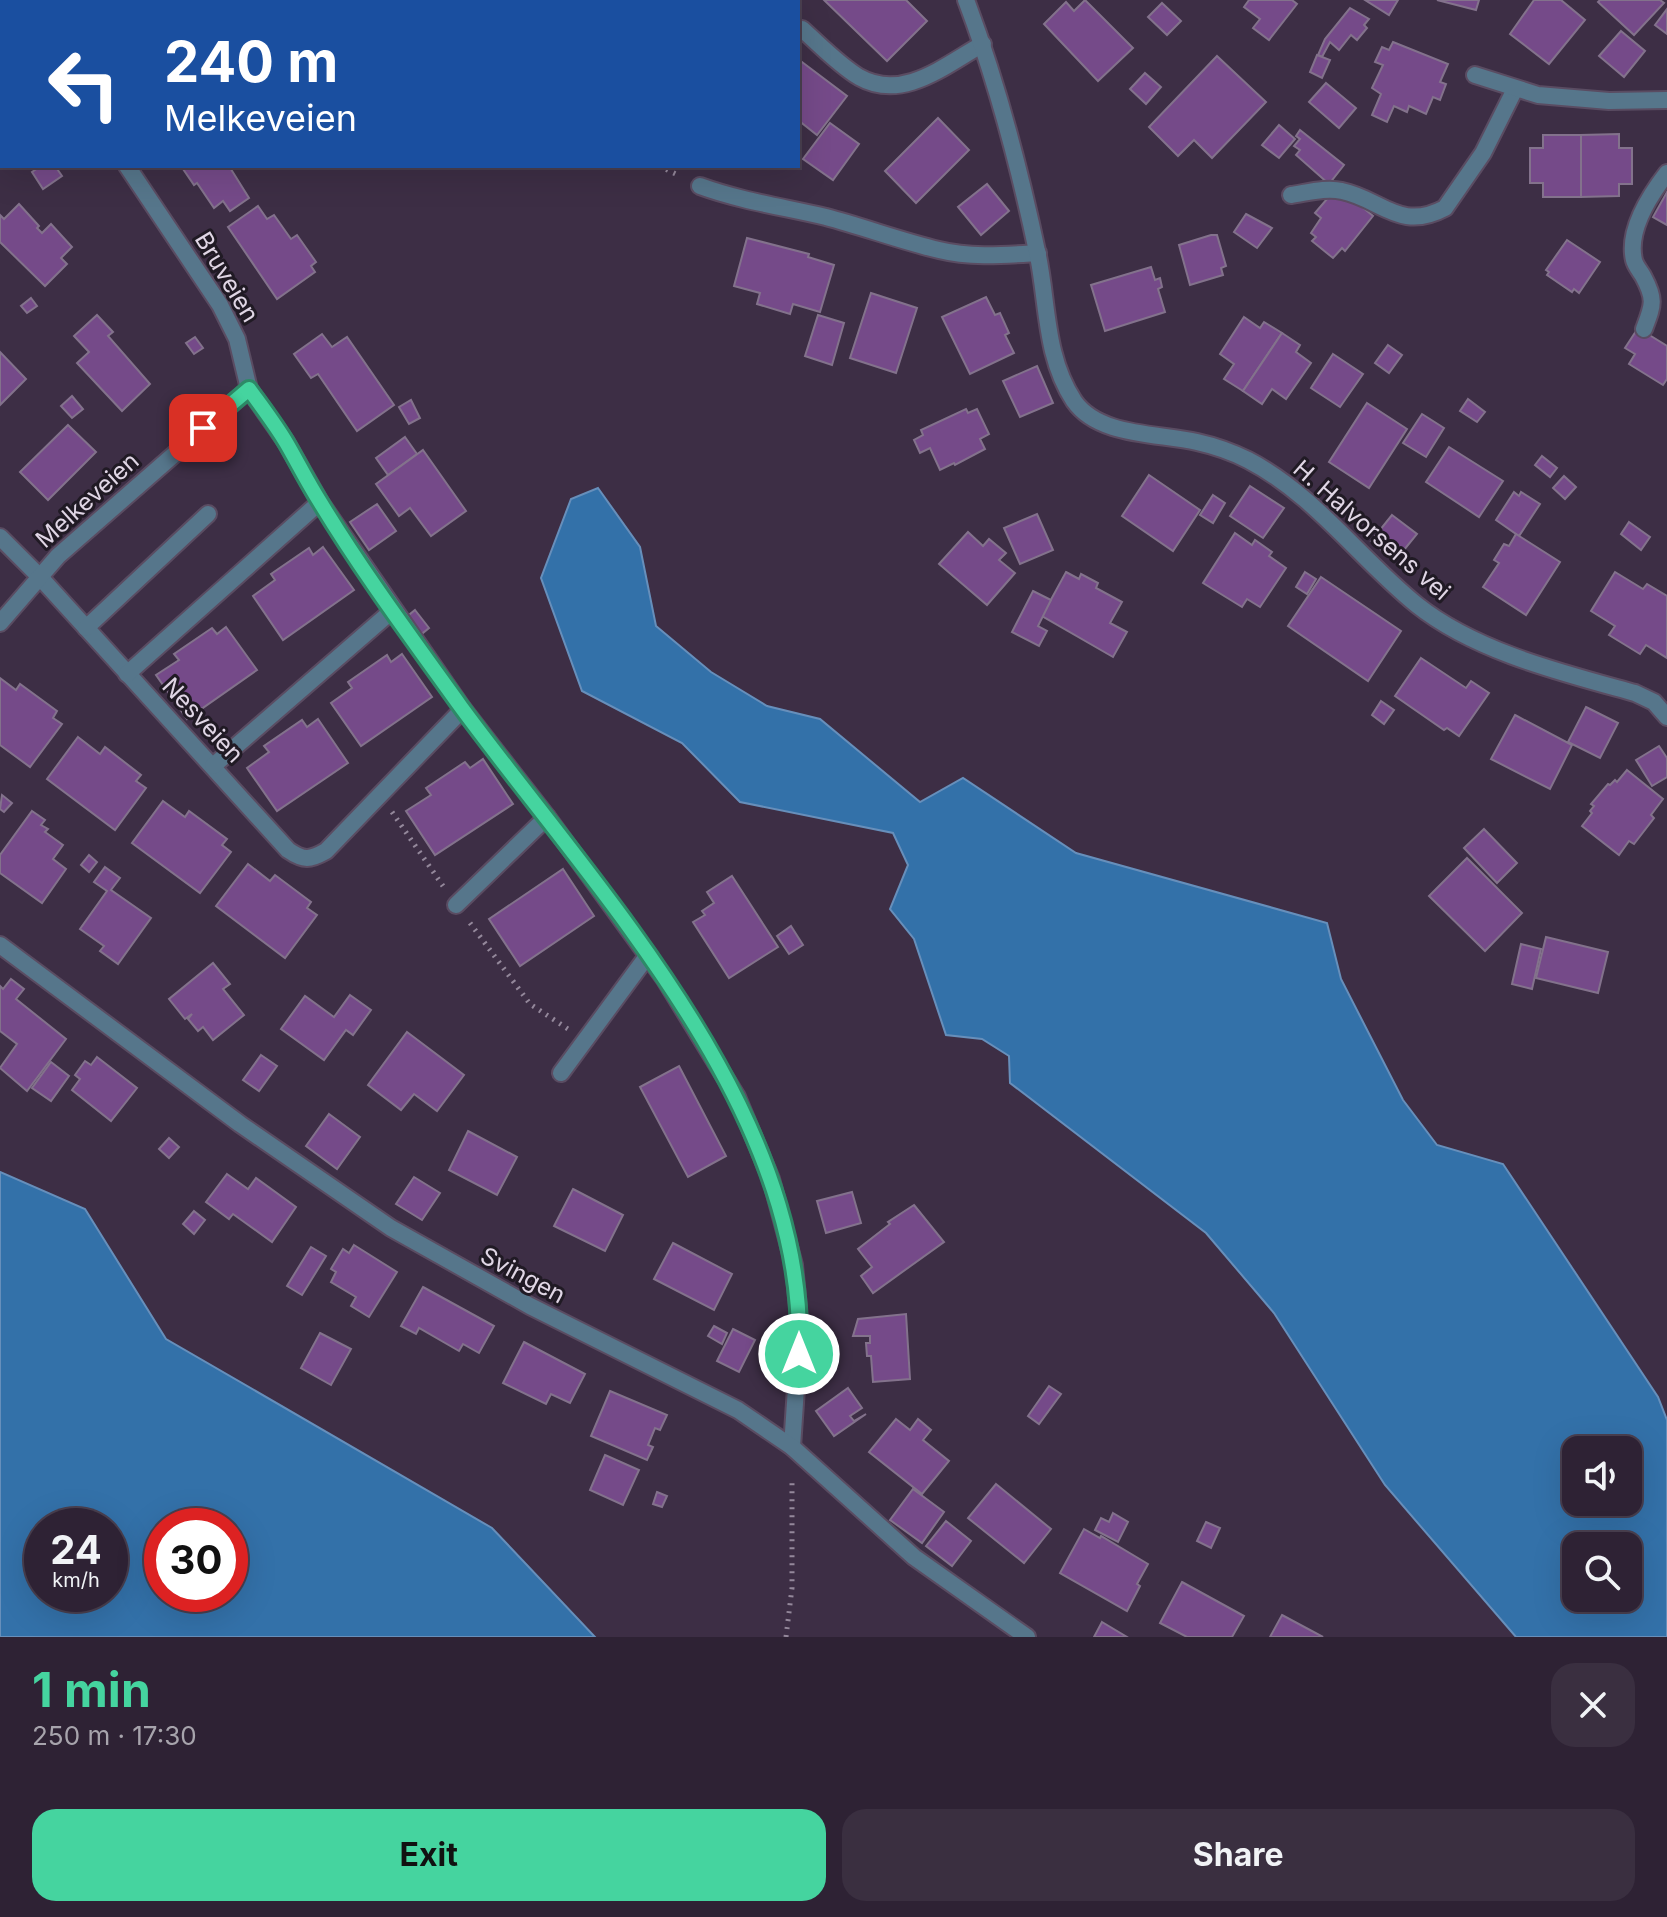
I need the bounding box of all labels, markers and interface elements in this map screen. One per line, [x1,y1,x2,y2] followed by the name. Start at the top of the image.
[164,28,338,96] text: 240 m
[32,32,136,136] icon: left
[164,96,357,140] text: Melkeveien
[189,227,265,327] street label: Bruveien
[169,394,237,462] pin
[181,406,225,450] icon: arrive
[29,446,145,554] street label: Melkeveien
[1288,454,1456,606] street label: H. Halvorsens vei
[156,671,250,769] street label: Nesveien
[476,1241,570,1309] street label: Svingen
[757,1312,841,1396] position arrow
[1562,1436,1642,1612] map controls
[1562,1436,1642,1516] button: sound
[144,1508,248,1612] speed limit sign: 30
[50,1525,102,1574] text: 24
[1562,1532,1642,1612] button: search
[52,1568,100,1592] text: km/h
[32,1660,151,1719] text: 1 min
[1551,1663,1635,1747] button: close
[32,1720,197,1751] text: 250 m · 17:30
[32,1809,826,1901] button: Exit
[842,1809,1635,1901] button: Share

